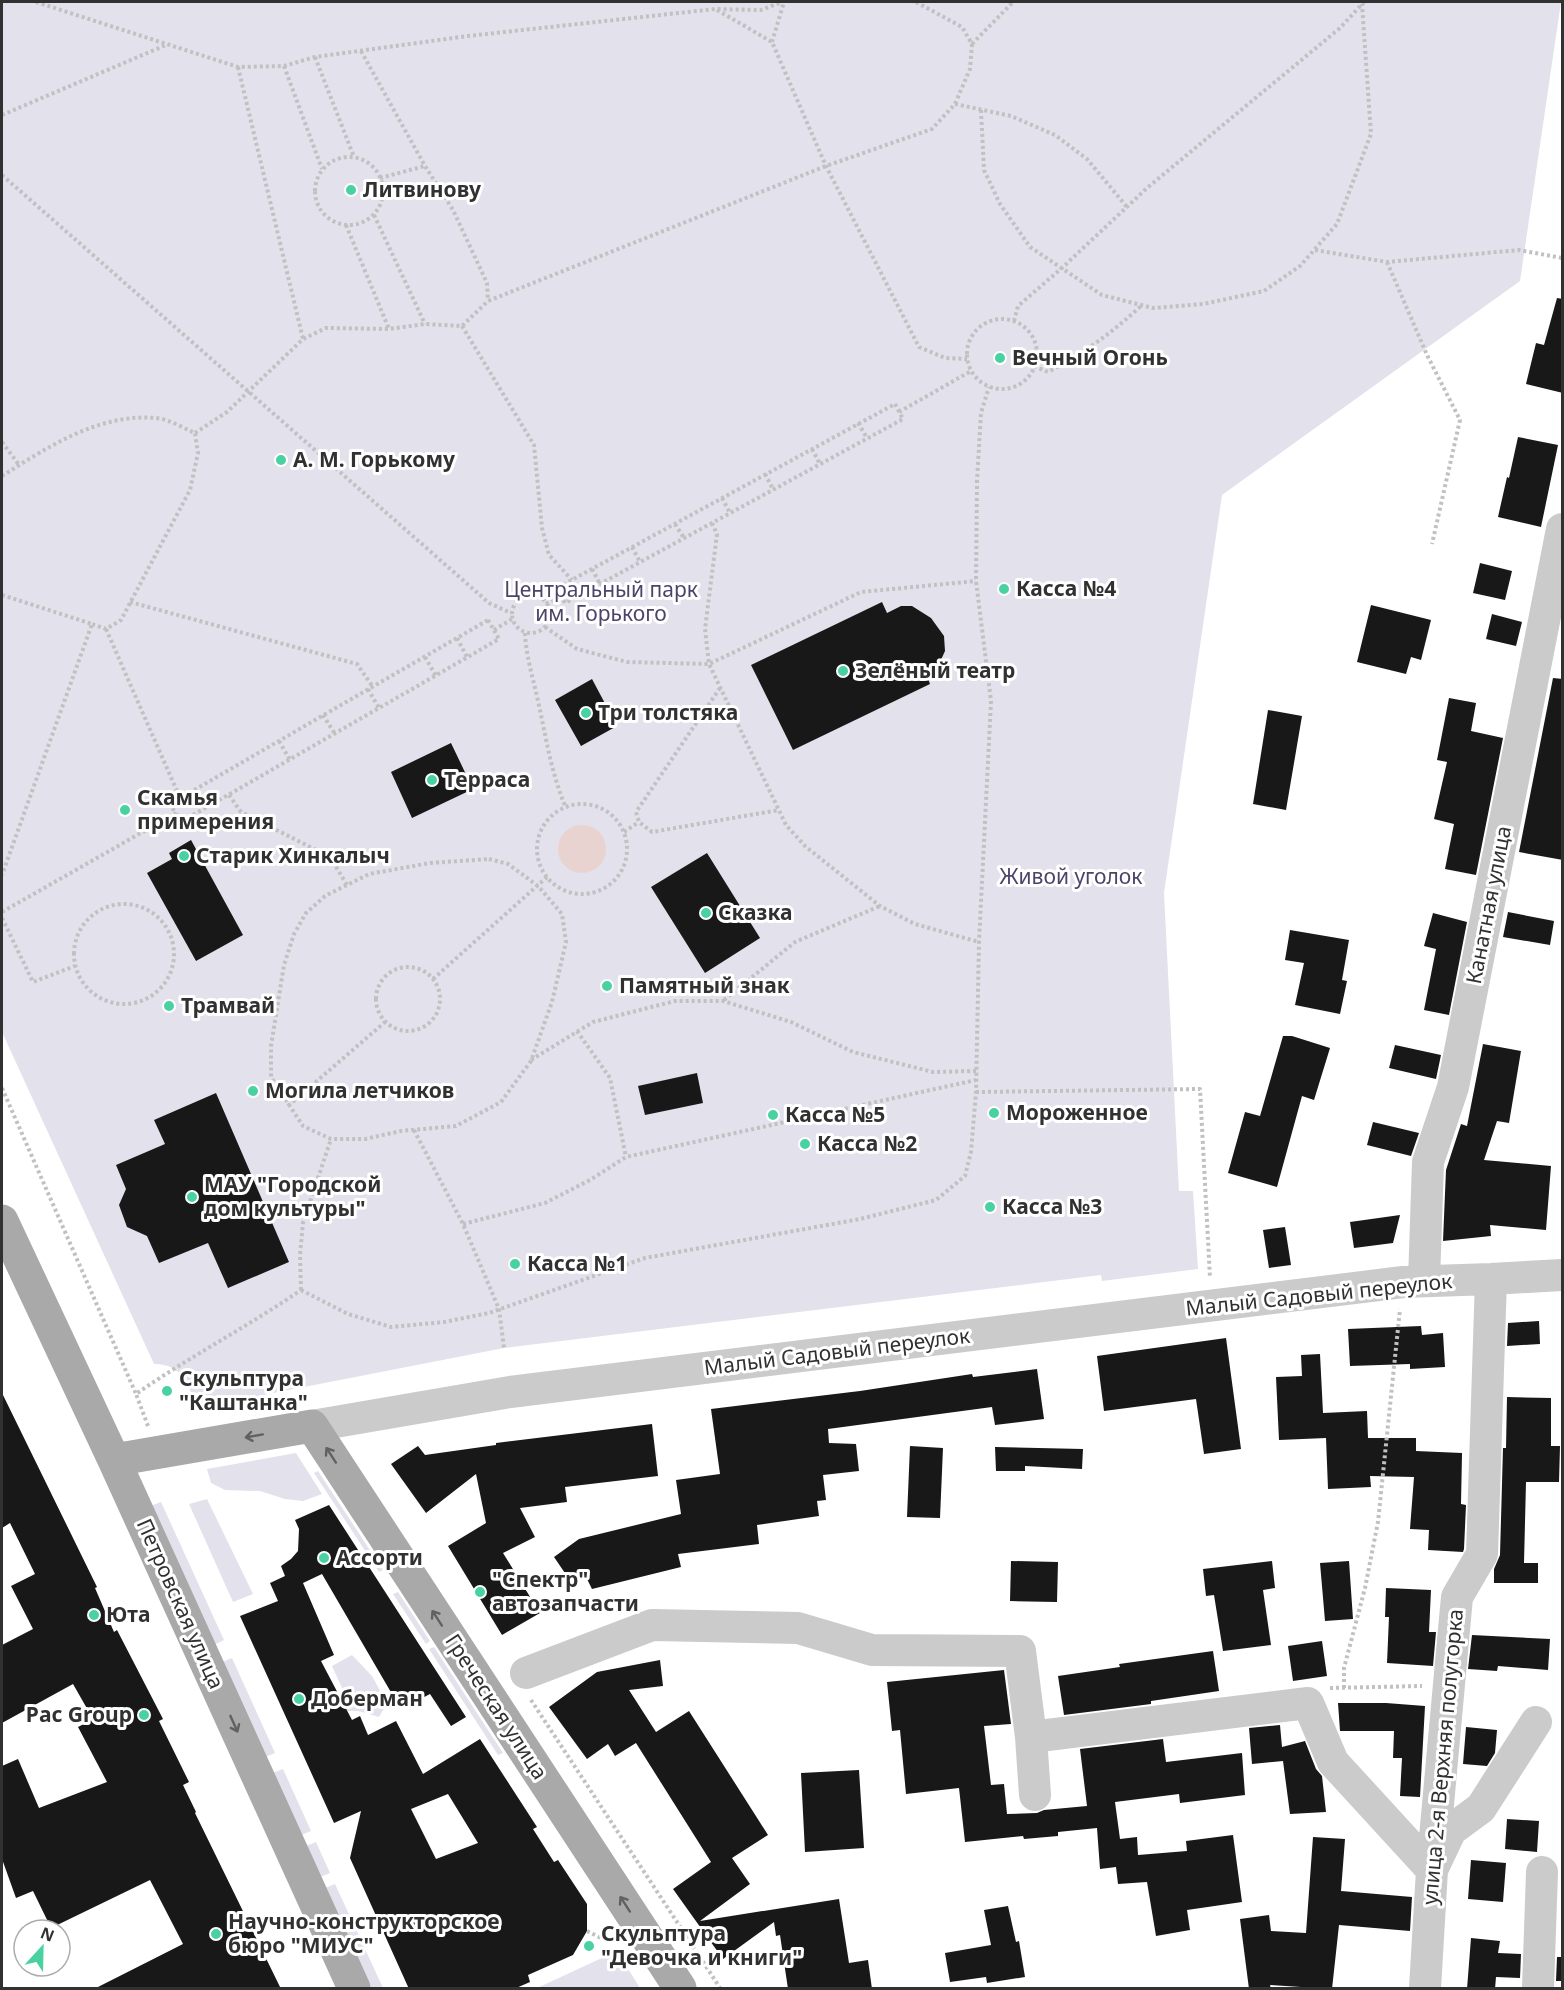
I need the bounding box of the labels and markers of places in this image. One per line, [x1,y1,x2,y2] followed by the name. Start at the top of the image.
[363,175,481,203] place label: Литвинову
[344,183,358,197] marker: Литвинову
[1012,343,1168,371] place label: Вечный Огонь
[993,351,1007,365] marker: Вечный Огонь
[293,445,455,473] place label: А. М. Горькому
[274,453,288,467] marker: А. М. Горькому
[1016,574,1116,602] place label: Касса №4
[997,582,1011,596] marker: Касса №4
[855,656,1015,684] place label: Зелёный театр
[836,664,850,678] marker: Зелёный театр
[598,698,738,726] place label: Три толстяка
[579,706,593,720] marker: Три толстяка
[444,765,530,793] place label: Терраса
[425,773,439,787] marker: Терраса
[137,783,274,835] place label: Скамья примерения
[118,803,132,817] marker: Скамья примерения
[196,841,390,869] place label: Старик Хинкалыч
[177,849,191,863] marker: Старик Хинкалыч
[718,898,792,926] place label: Сказка
[699,906,713,920] marker: Сказка
[619,971,790,999] place label: Памятный знак
[600,979,614,993] marker: Памятный знак
[181,991,275,1019] place label: Трамвай
[162,999,176,1013] marker: Трамвай
[265,1076,454,1104] place label: Могила летчиков
[246,1084,260,1098] marker: Могила летчиков
[1006,1098,1148,1126] place label: Мороженное
[785,1100,885,1128] place label: Касса №5
[987,1106,1001,1120] marker: Мороженное
[766,1108,780,1122] marker: Касса №5
[817,1129,917,1157] place label: Касса №2
[798,1137,812,1151] marker: Касса №2
[204,1170,381,1222] place label: МАУ "Городской дом культуры"
[185,1190,199,1204] marker: МАУ "Городской дом культуры"
[1002,1192,1102,1220] place label: Касса №3
[983,1200,997,1214] marker: Касса №3
[527,1249,627,1277] place label: Касса №1
[508,1257,522,1271] marker: Касса №1
[179,1364,308,1416] place label: Скульптура "Каштанка"
[160,1384,174,1398] marker: Скульптура "Каштанка"
[336,1543,423,1571] place label: Ассорти
[317,1551,331,1565] marker: Ассорти
[492,1565,639,1617] place label: "Спектр" автозапчасти
[473,1585,487,1599] marker: "Спектр" автозапчасти
[106,1600,150,1628] place label: Юта
[87,1608,101,1622] marker: Юта
[311,1684,423,1712] place label: Доберман
[292,1692,306,1706] marker: Доберман
[26,1700,132,1728] place label: Pac Group
[137,1708,151,1722] marker: Pac Group
[228,1907,500,1959] place label: Научно-конструкторское бюро "МИУС"
[601,1919,802,1971] place label: Скульптура "Девочка и книги"
[209,1927,223,1941] marker: Научно-конструкторское бюро "МИУС"
[582,1939,596,1953] marker: Скульптура "Девочка и книги"

